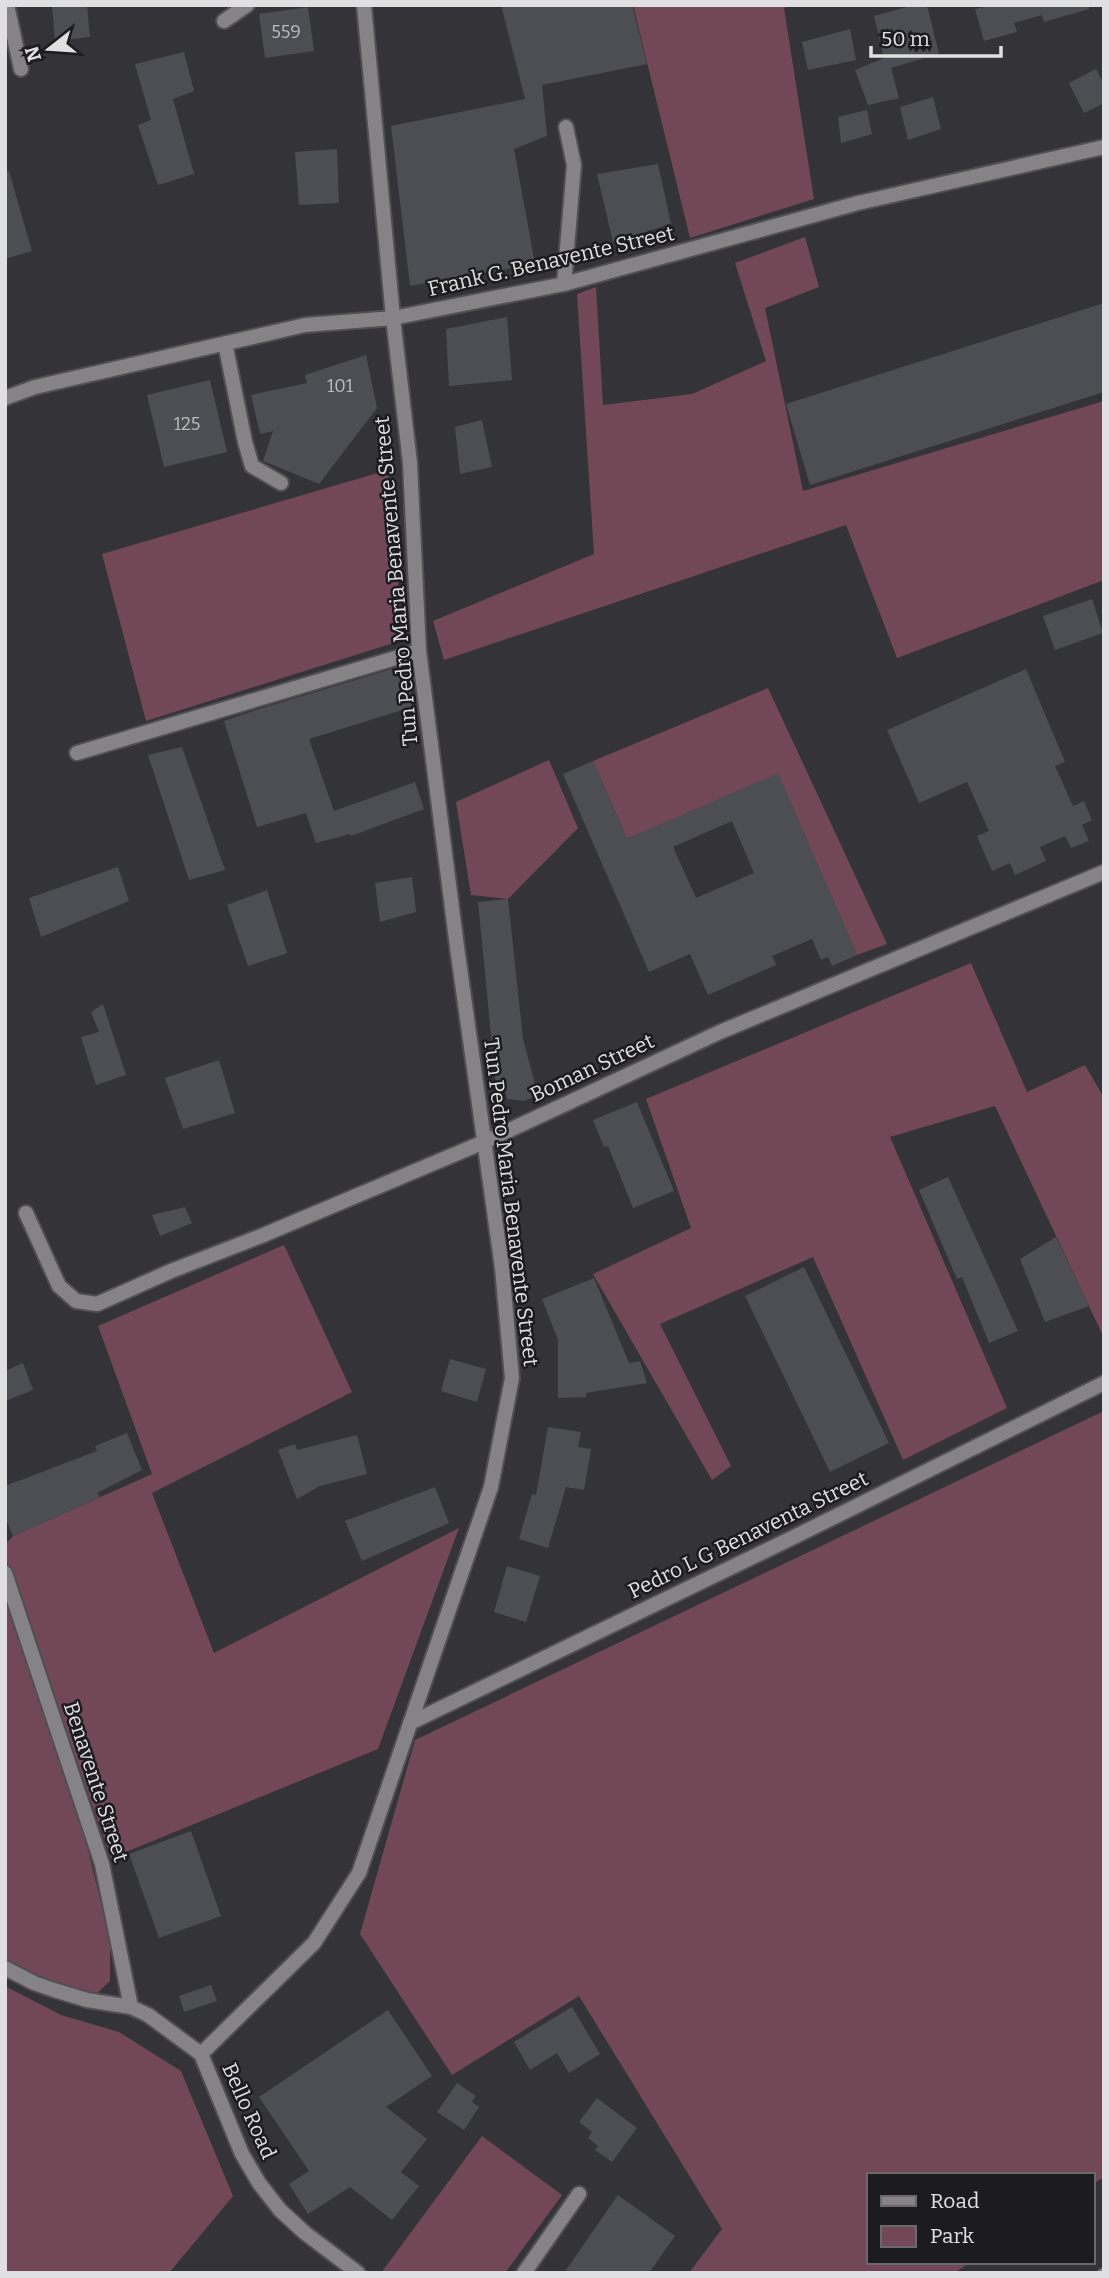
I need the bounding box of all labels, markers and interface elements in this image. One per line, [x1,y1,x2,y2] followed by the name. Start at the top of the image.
[14,14,84,84] north arrow
[871,14,1000,58] scale bar
[271,21,301,43] house number: 559
[881,26,930,52] text: 50 m
[20,43,46,64] text: N
[425,220,677,302] street label: Frank G. Benavente Street
[327,375,354,397] house number: 101
[174,413,200,435] house number: 125
[369,415,423,747] street label: Tun Pedro Maria Benavente Street
[526,1028,658,1108] street label: Boman Street
[478,1036,544,1368] street label: Tun Pedro Maria Benavente Street
[624,1465,872,1604] street label: Pedro L G Benaventa Street
[58,1699,134,1866] street label: Benavente Street
[216,2059,282,2163] street label: Bello Road
[867,2173,1095,2264] legend
[930,2188,979,2214] text: Road
[930,2223,974,2249] text: Park

